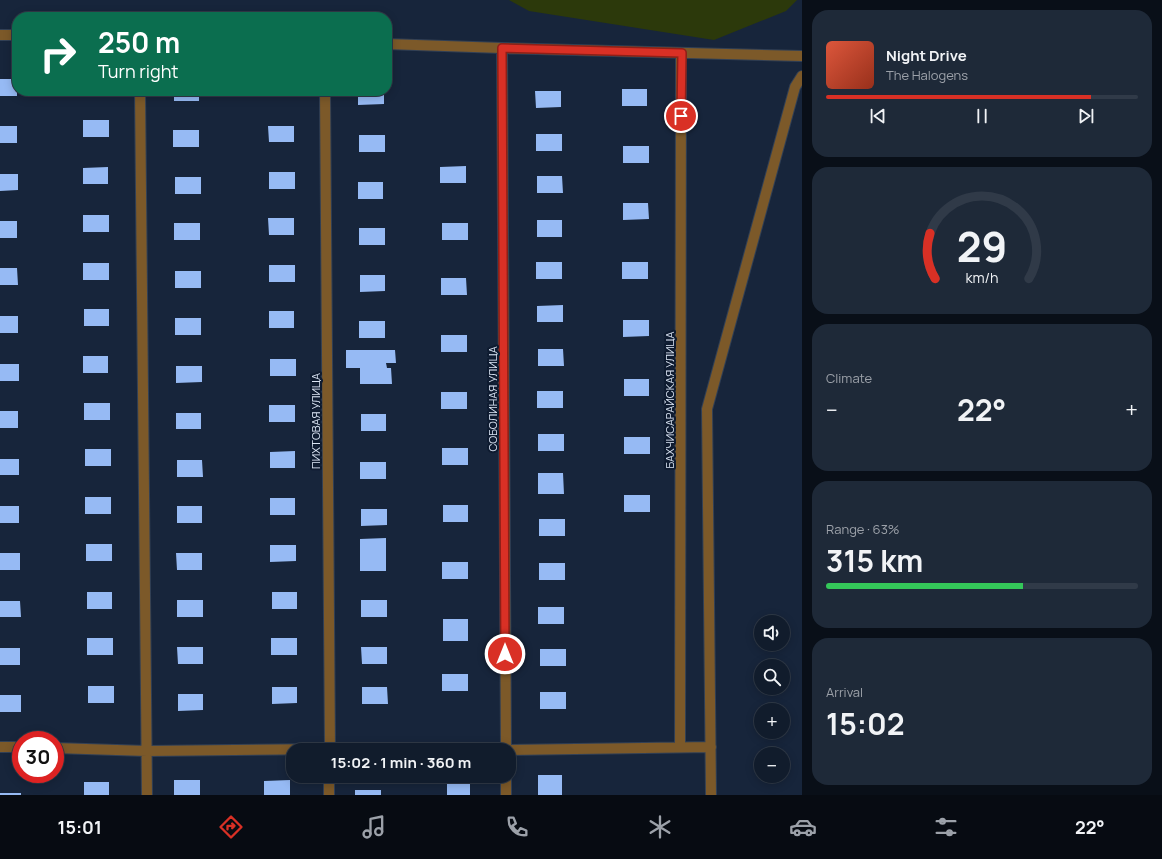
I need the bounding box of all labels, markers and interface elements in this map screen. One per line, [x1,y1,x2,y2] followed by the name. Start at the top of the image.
[98,23,180,61] text: 250 m
[32,28,84,80] icon: right
[886,45,967,66] text: Night Drive
[98,59,179,83] text: Turn right
[886,66,968,84] text: The Halogens
[664,99,698,133] pin
[670,105,692,127] icon: arrive
[867,105,889,127] icon: previous
[971,105,993,127] icon: pause
[1075,105,1097,127] icon: next
[957,217,1007,273] text: 29
[965,267,999,286] text: km/h
[662,332,677,468] street label: БАХЧИСАРАЙСКАЯ УЛИЦА
[485,346,500,452] street label: СОБОЛИНАЯ УЛИЦА
[826,369,872,387] text: Climate
[308,373,323,469] street label: ПИХТОВАЯ УЛИЦА
[957,389,1006,430] text: 22°
[826,395,838,425] text: −
[1125,395,1138,425] text: +
[826,520,900,538] text: Range · 63%
[826,540,923,581] text: 315 km
[754,615,790,783] map controls
[754,615,790,651] button: sound
[484,633,526,675] position arrow
[754,659,790,695] button: search
[826,683,863,701] text: Arrival
[754,703,790,739] button: +
[826,703,905,744] text: 15:02
[12,731,64,783] speed limit sign: 30
[754,747,790,783] button: −
[331,752,471,773] text: 15:02 · 1 min · 360 m
[217,813,245,841] icon: directions
[360,813,388,841] icon: music
[503,813,531,841] icon: phone
[646,813,674,841] icon: climate
[789,813,817,841] icon: car
[932,813,960,841] icon: filters
[58,815,102,839] text: 15:01
[1075,815,1104,839] text: 22°

